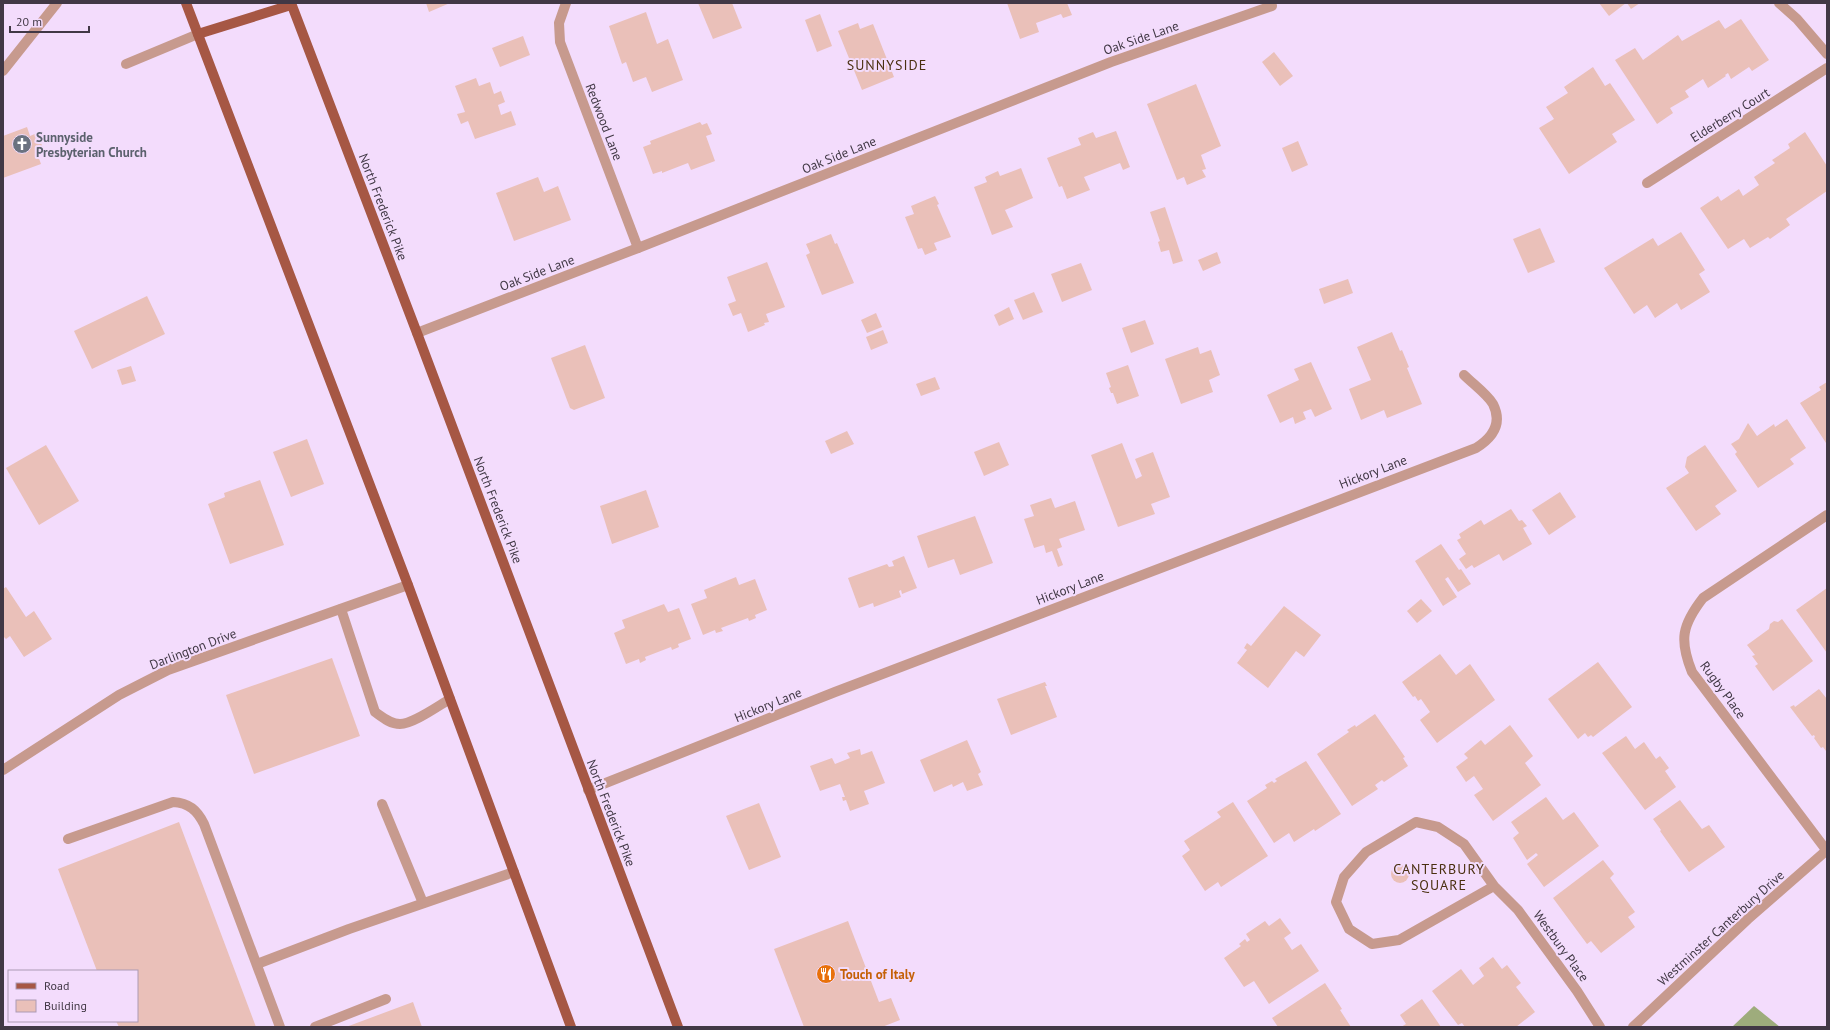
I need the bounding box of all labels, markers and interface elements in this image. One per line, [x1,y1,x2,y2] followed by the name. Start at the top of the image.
[10,8,89,34] scale bar
[16,14,42,29] text: 20 m
[1101,17,1181,59] street label: Oak Side Lane
[847,56,927,74] district label: SUNNYSIDE
[582,81,626,163] street label: Redwood Lane
[1687,84,1773,146] street label: Elderberry Court
[36,129,147,161] place label: Sunnyside Presbyterian Church
[799,132,879,178] street label: Oak Side Lane
[11,133,33,155] church icon: Sunnyside Presbyterian Church
[355,151,411,263] street label: North Frederick Pike
[497,251,577,295] street label: Oak Side Lane
[1337,451,1409,493] street label: Hickory Lane
[470,454,526,566] street label: North Frederick Pike
[1034,567,1106,609] street label: Hickory Lane
[147,625,239,673] street label: Darlington Drive
[1696,658,1750,722] street label: Rugby Place
[732,684,804,726] street label: Hickory Lane
[583,757,639,869] street label: North Frederick Pike
[1393,860,1485,894] district label: CANTERBURY SQUARE
[1654,867,1788,989] street label: Westminster Canterbury Drive
[1529,907,1593,985] street label: Westbury Place
[815,963,837,985] restaurant icon: Touch of Italy
[840,966,915,983] place label: Touch of Italy
[8,970,138,1022] legend
[44,978,69,993] text: Road
[44,998,87,1013] text: Building

